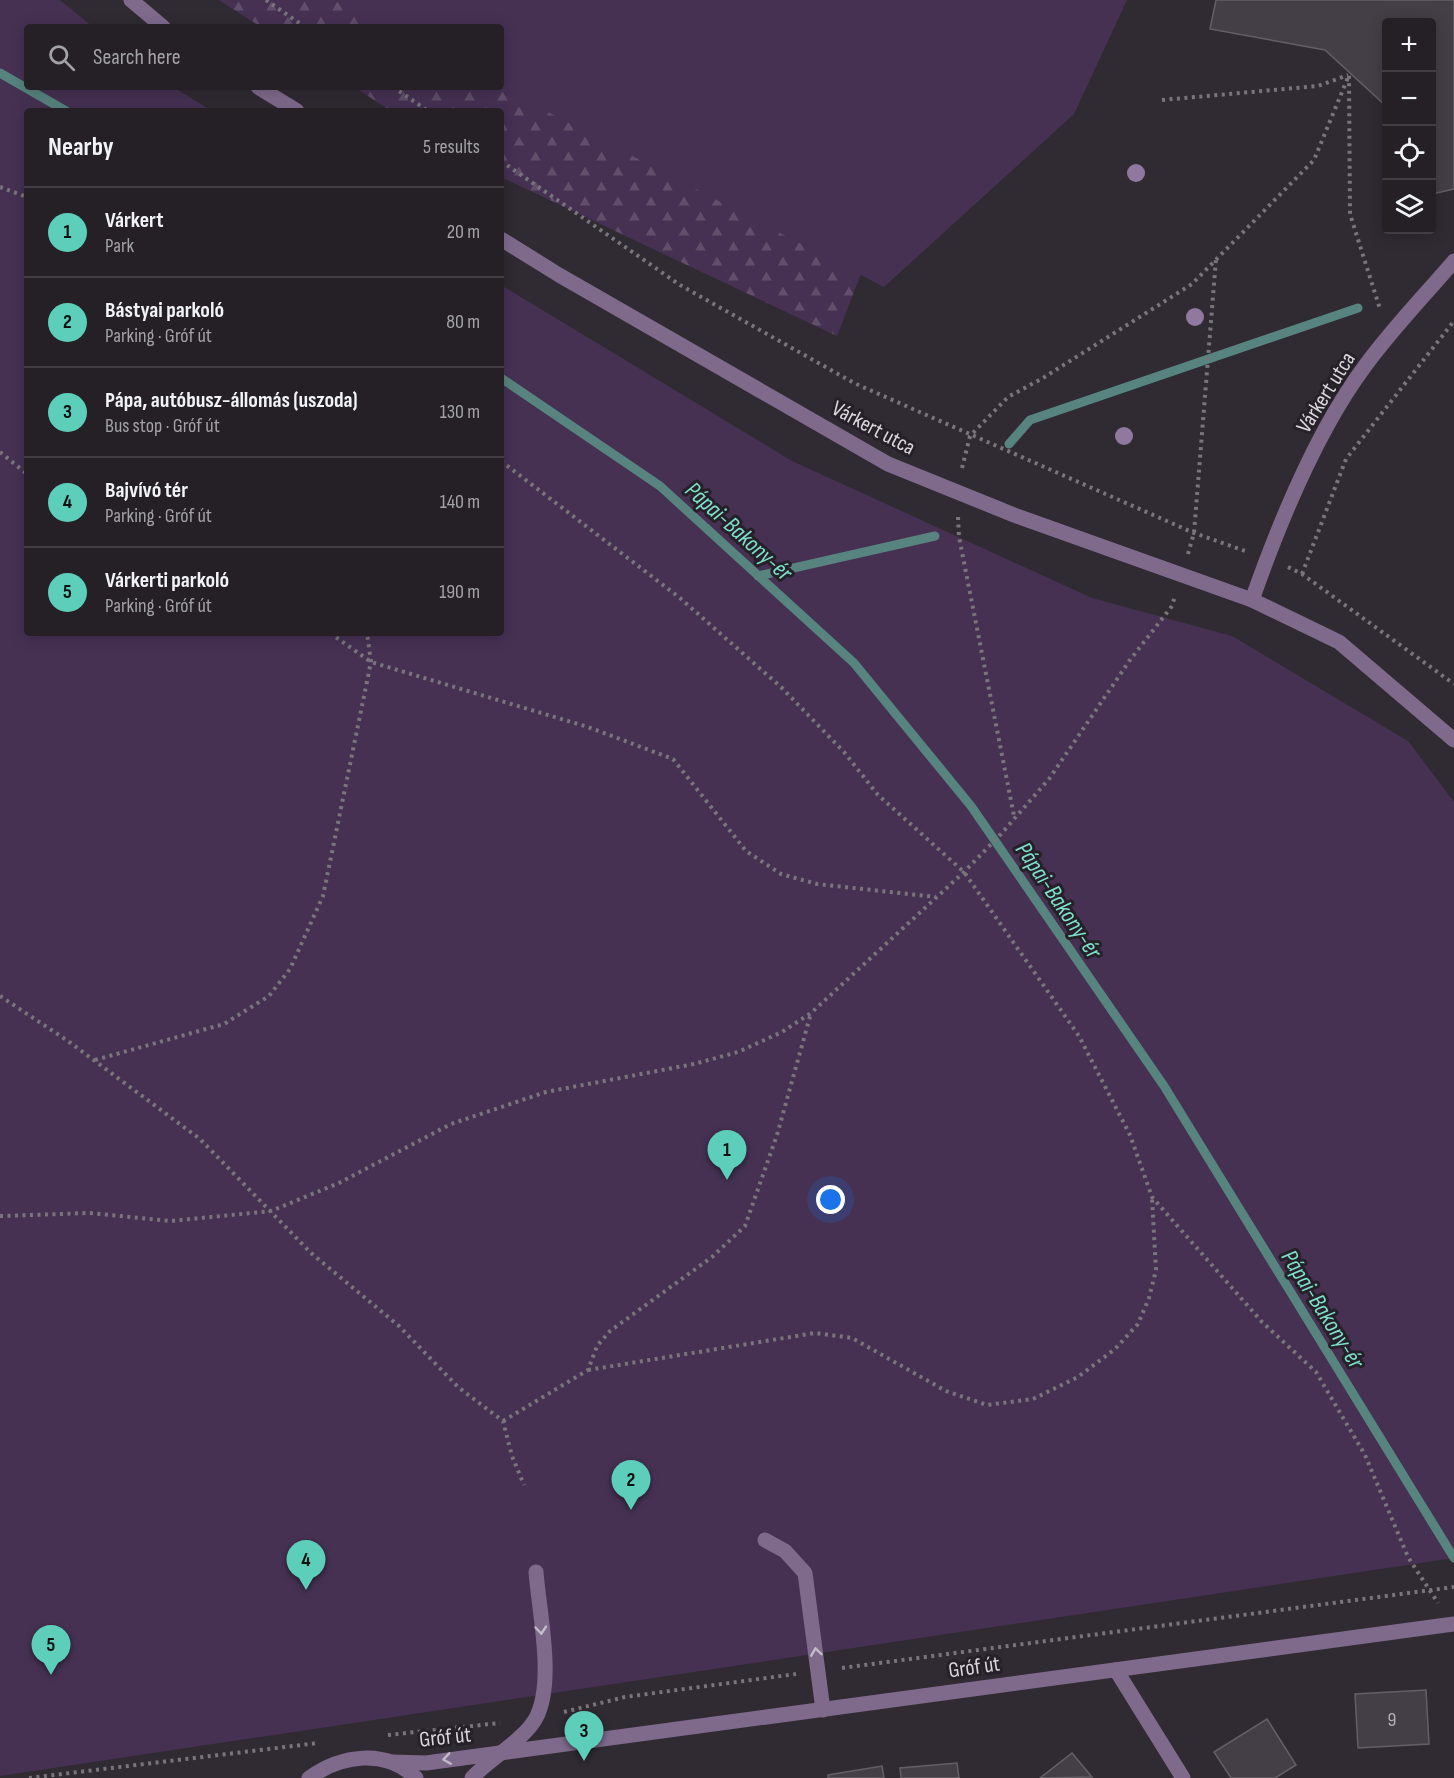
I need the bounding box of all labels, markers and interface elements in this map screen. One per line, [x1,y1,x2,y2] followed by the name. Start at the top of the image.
[1382,18,1436,234] map controls
[1382,18,1436,72] button: +
[24,24,504,90] search box
[45,41,78,74] icon: search
[93,44,180,71] text: Search here
[1382,72,1436,126] button: −
[1382,126,1436,180] button: locate
[48,132,114,163] text: Nearby
[423,135,480,159] text: 5 results
[1382,180,1436,234] button: layers
[105,207,163,234] text: Várkert
[64,220,71,244] text: 1
[447,220,480,244] text: 20 m
[105,234,134,258] text: Park
[105,297,224,324] text: Bástyai parkoló
[63,310,72,334] text: 2
[446,310,480,334] text: 80 m
[105,324,212,348] text: Parking · Gróf út
[1291,347,1362,438] street label: Várkert utca
[105,387,358,414] text: Pápa, autóbusz-állomás (uszoda)
[827,395,920,461] street label: Várkert utca
[63,400,72,424] text: 3
[440,400,480,424] text: 130 m
[105,414,220,438] text: Bus stop · Gróf út
[679,476,799,588] water label: Pápai-Bakony-ér
[105,477,188,504] text: Bajvívó tér
[63,490,72,514] text: 4
[440,490,480,514] text: 140 m
[105,504,212,528] text: Parking · Gróf út
[105,567,229,594] text: Várkerti parkoló
[63,580,72,604] text: 5
[439,580,480,604] text: 190 m
[105,594,212,618] text: Parking · Gróf út
[1009,837,1109,965] water label: Pápai-Bakony-ér
[708,1130,746,1180] pin: 1
[816,1185,845,1214] your location
[1275,1245,1371,1375] water label: Pápai-Bakony-ér
[612,1460,650,1510] pin: 2
[286,1540,326,1590] pin: 4
[32,1626,70,1675] pin: 5
[534,1626,547,1635] one-way arrow
[810,1647,822,1656] one-way arrow
[947,1650,1002,1684] street label: Gróf út
[1388,1708,1396,1732] house number: 9
[564,1712,604,1761] pin: 3
[418,1721,473,1754] street label: Gróf út
[443,1753,452,1765] one-way arrow

